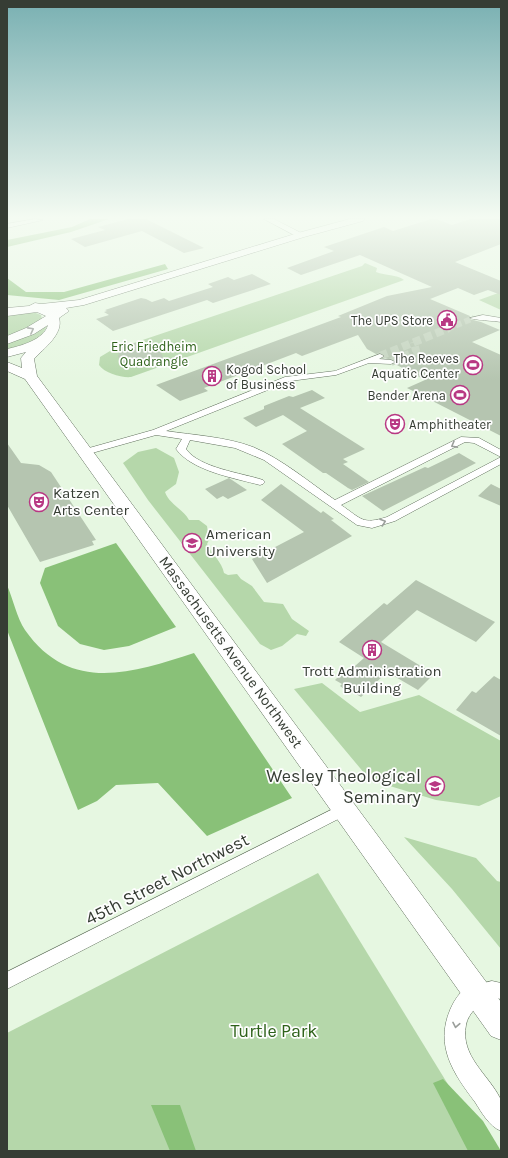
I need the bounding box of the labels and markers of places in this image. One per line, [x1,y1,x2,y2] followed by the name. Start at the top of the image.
[436,309,458,331] public building icon: The UPS Store
[351,313,433,328] place label: The UPS Store
[372,351,459,382] place label: The Reeves Aquatic Center
[462,354,484,376] sports icon: The Reeves Aquatic Center
[226,362,307,392] place label: Kogod School of Business
[201,365,223,387] building icon: Kogod School of Business
[449,384,471,406] sports icon: Bender Arena
[367,388,446,403] place label: Bender Arena
[384,413,406,435] theatre icon: Amphitheater
[409,417,491,432] place label: Amphitheater
[53,484,129,519] place label: Katzen Arts Center
[28,491,50,513] theatre icon: Katzen Arts Center
[206,525,275,560] place label: American University
[181,532,203,554] school or university icon: American University
[361,639,383,661] building icon: Trott Administration Building
[303,662,441,697] place label: Trott Administration Building
[266,765,422,808] place label: Wesley Theological Seminary
[424,775,446,797] school or university icon: Wesley Theological Seminary

